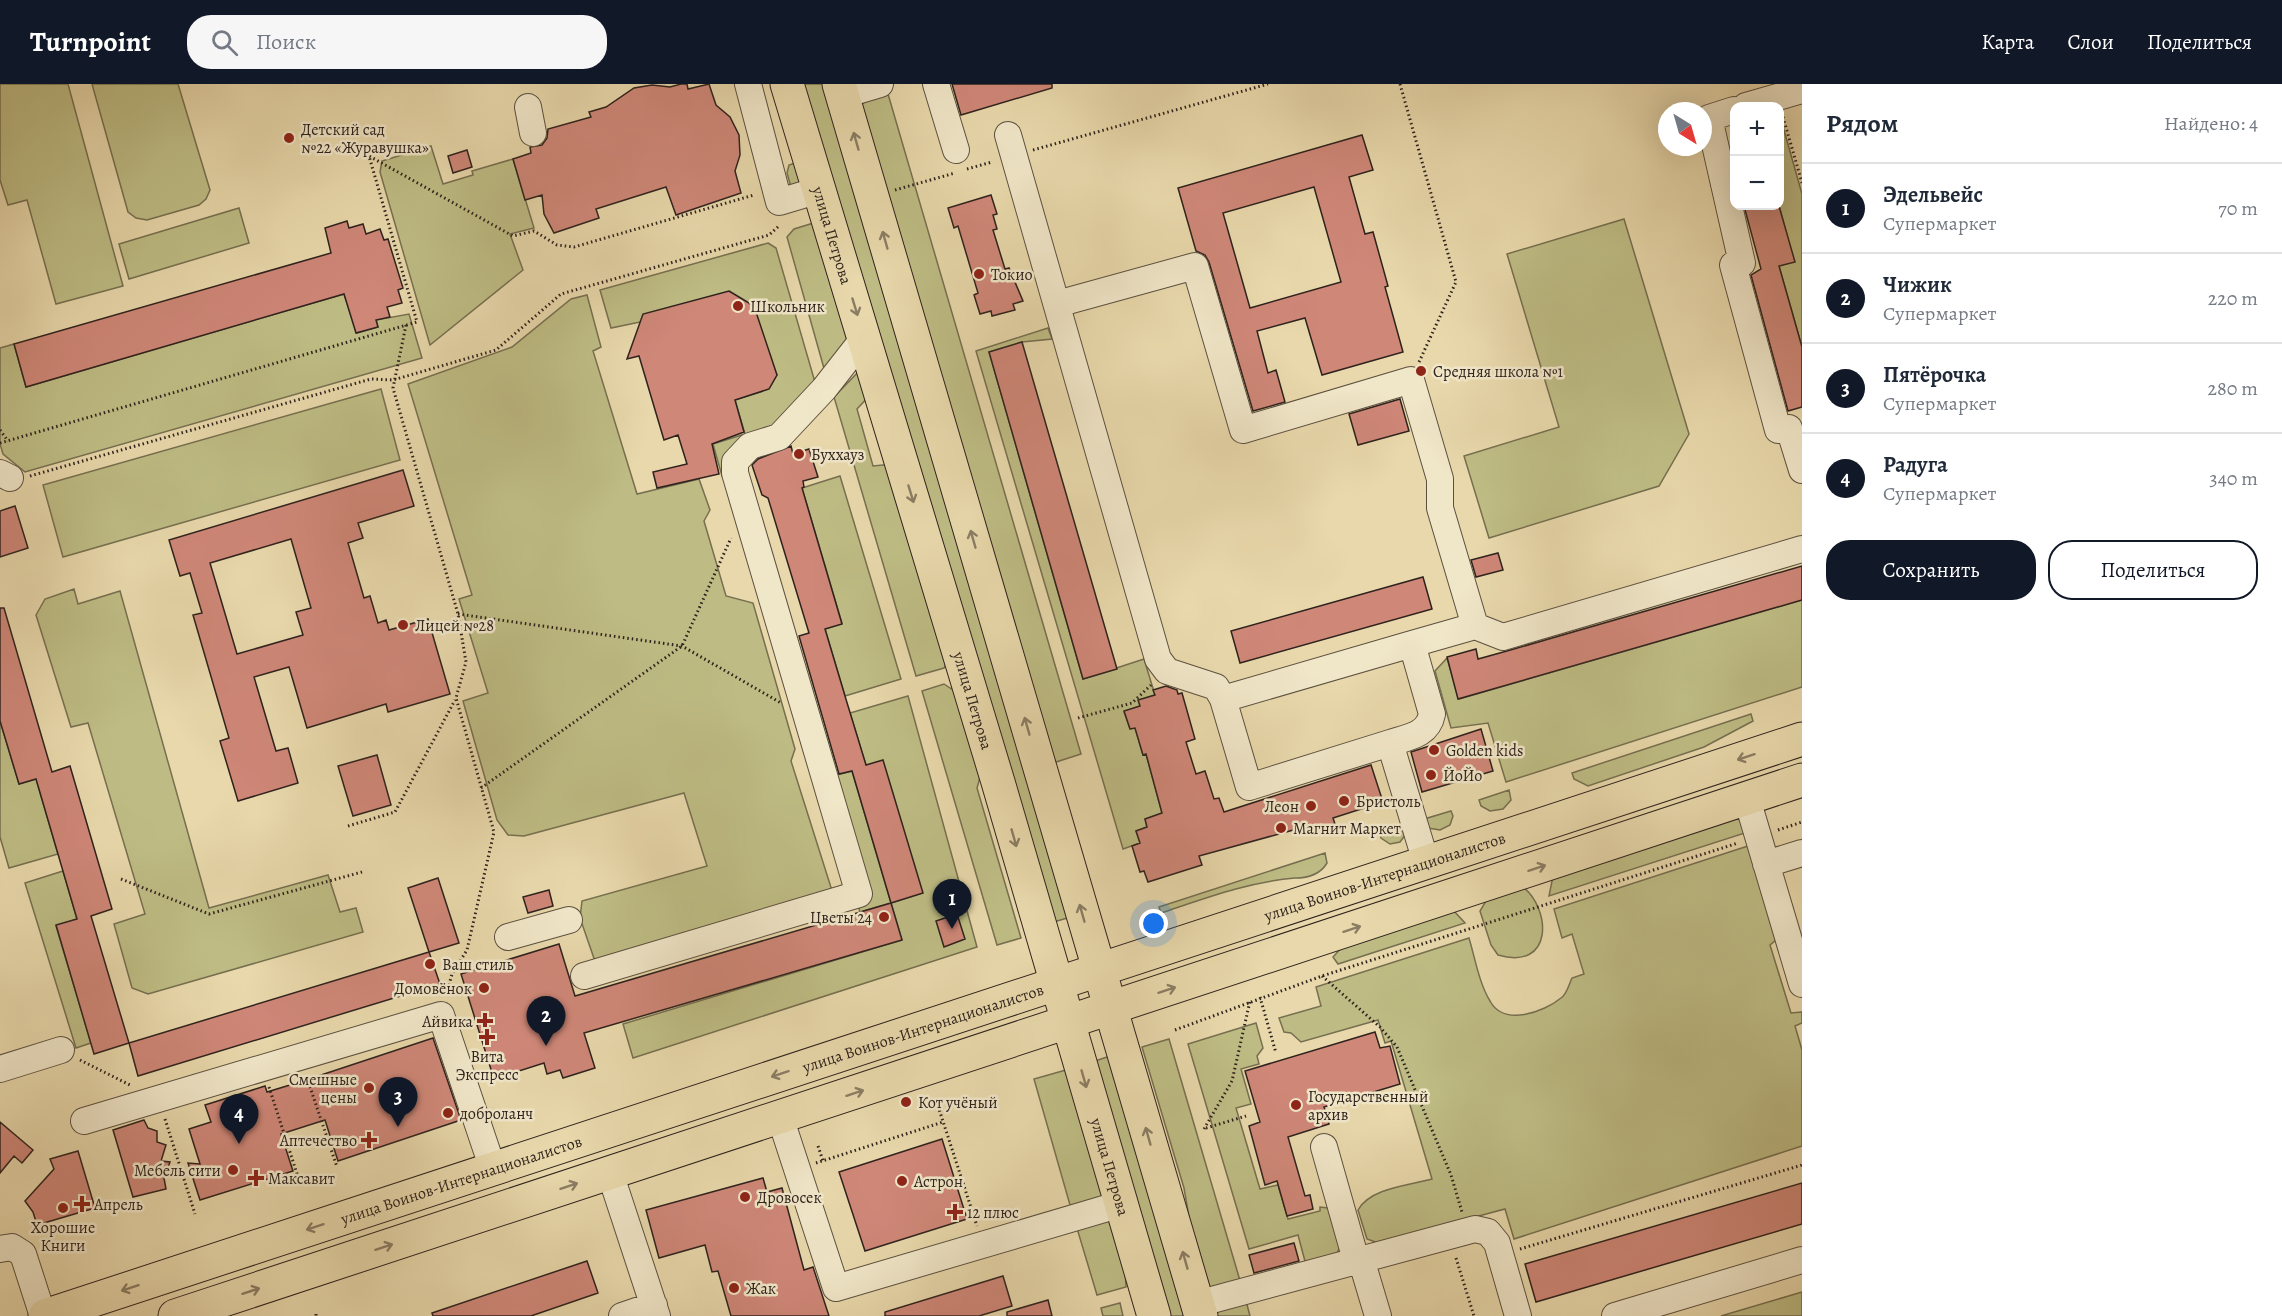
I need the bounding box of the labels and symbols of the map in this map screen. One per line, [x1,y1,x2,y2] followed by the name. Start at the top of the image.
[1658,102,1712,156] north arrow
[301,119,429,159] place label: Детский сад №22 «Журавушка»
[282,131,296,145] marker: Детский сад №22 «Журавушка»
[850,132,861,151] one-way arrow
[806,183,857,288] street label: улица Петрова
[879,231,890,250] one-way arrow
[991,264,1033,286] place label: Токио
[972,267,986,281] marker: Токио
[750,296,825,318] place label: Школьник
[850,297,861,316] one-way arrow
[731,299,745,313] marker: Школьник
[1433,361,1563,383] place label: Средняя школа №1
[1414,364,1428,378] marker: Средняя школа №1
[811,444,864,466] place label: Буххауз
[792,447,806,461] marker: Буххауз
[906,484,917,503] one-way arrow
[967,530,978,549] one-way arrow
[415,615,494,637] place label: Лицей №28
[396,618,410,632] marker: Лицей №28
[947,648,998,753] street label: улица Петрова
[1021,717,1032,736] one-way arrow
[1446,740,1523,762] place label: Golden kids
[1427,743,1441,757] marker: Golden kids
[1737,752,1756,763] one-way arrow
[1443,765,1482,787] place label: ЙоЙо
[1424,768,1438,782] marker: ЙоЙо
[1356,791,1420,813] place label: Бристоль
[1337,794,1351,808] marker: Бристоль
[1264,796,1299,818] place label: Леон
[1304,799,1318,813] marker: Леон
[1293,818,1401,840] place label: Магнит Маркет
[1274,821,1288,835] marker: Магнит Маркет
[1261,827,1508,927] street label: улица Воинов-Интернационалистов
[1009,829,1020,848] one-way arrow
[1527,862,1546,873] one-way arrow
[932,880,972,929] pin: 1
[1076,904,1087,923] one-way arrow
[810,907,872,929] place label: Цветы 24
[1139,909,1168,938] your location
[877,910,891,924] marker: Цветы 24
[1342,923,1361,934] one-way arrow
[442,954,514,976] place label: Ваш стиль
[423,957,437,971] marker: Ваш стиль
[394,978,472,1000] place label: Домовёнок
[799,979,1047,1079] street label: улица Воинов-Интернационалистов
[477,981,491,995] marker: Домовёнок
[1157,984,1176,995] one-way arrow
[526,996,566,1046] pin: 2
[421,1011,474,1033] place label: Айвика
[478,1014,492,1028] marker: Айвика
[480,1030,494,1044] marker: Вита Экспресс
[455,1046,519,1086] place label: Вита Экспресс
[289,1069,357,1109] place label: Смешные цены
[771,1069,790,1080] one-way arrow
[1079,1069,1090,1088] one-way arrow
[378,1078,418,1127] pin: 3
[362,1081,376,1095] marker: Смешные цены
[1308,1086,1428,1126] place label: Государственный архив
[845,1087,864,1098] one-way arrow
[918,1092,998,1114] place label: Кот учёный
[220,1094,258,1144] pin: 4
[899,1095,913,1109] marker: Кот учёный
[1289,1098,1303,1112] marker: Государственный архив
[459,1103,533,1125] place label: доброланч
[441,1106,455,1120] marker: доброланч
[1084,1114,1134,1219] street label: улица Петрова
[1142,1127,1153,1146] one-way arrow
[279,1130,357,1152] place label: Аптечество
[337,1130,585,1230] street label: улица Воинов-Интернационалистов
[362,1133,376,1147] marker: Аптечество
[134,1160,221,1182] place label: Мебель сити
[226,1163,240,1177] marker: Мебель сити
[268,1168,335,1190] place label: Максавит
[249,1171,263,1185] marker: Максавит
[913,1171,963,1193] place label: Астрон
[895,1174,909,1188] marker: Астрон
[559,1180,578,1191] one-way arrow
[757,1187,822,1209] place label: Дровосек
[738,1190,752,1204] marker: Дровосек
[93,1194,143,1216] place label: Апрель
[75,1197,89,1211] marker: Апрель
[56,1201,70,1215] marker: Хорошие Книги
[967,1202,1019,1224] place label: 12 плюс
[948,1205,962,1219] marker: 12 плюс
[31,1217,95,1257] place label: Хорошие Книги
[306,1222,325,1233] one-way arrow
[374,1241,393,1252] one-way arrow
[1179,1251,1190,1270] one-way arrow
[746,1278,776,1300] place label: Жак
[727,1281,741,1295] marker: Жак
[121,1283,140,1294] one-way arrow
[241,1285,260,1296] one-way arrow

